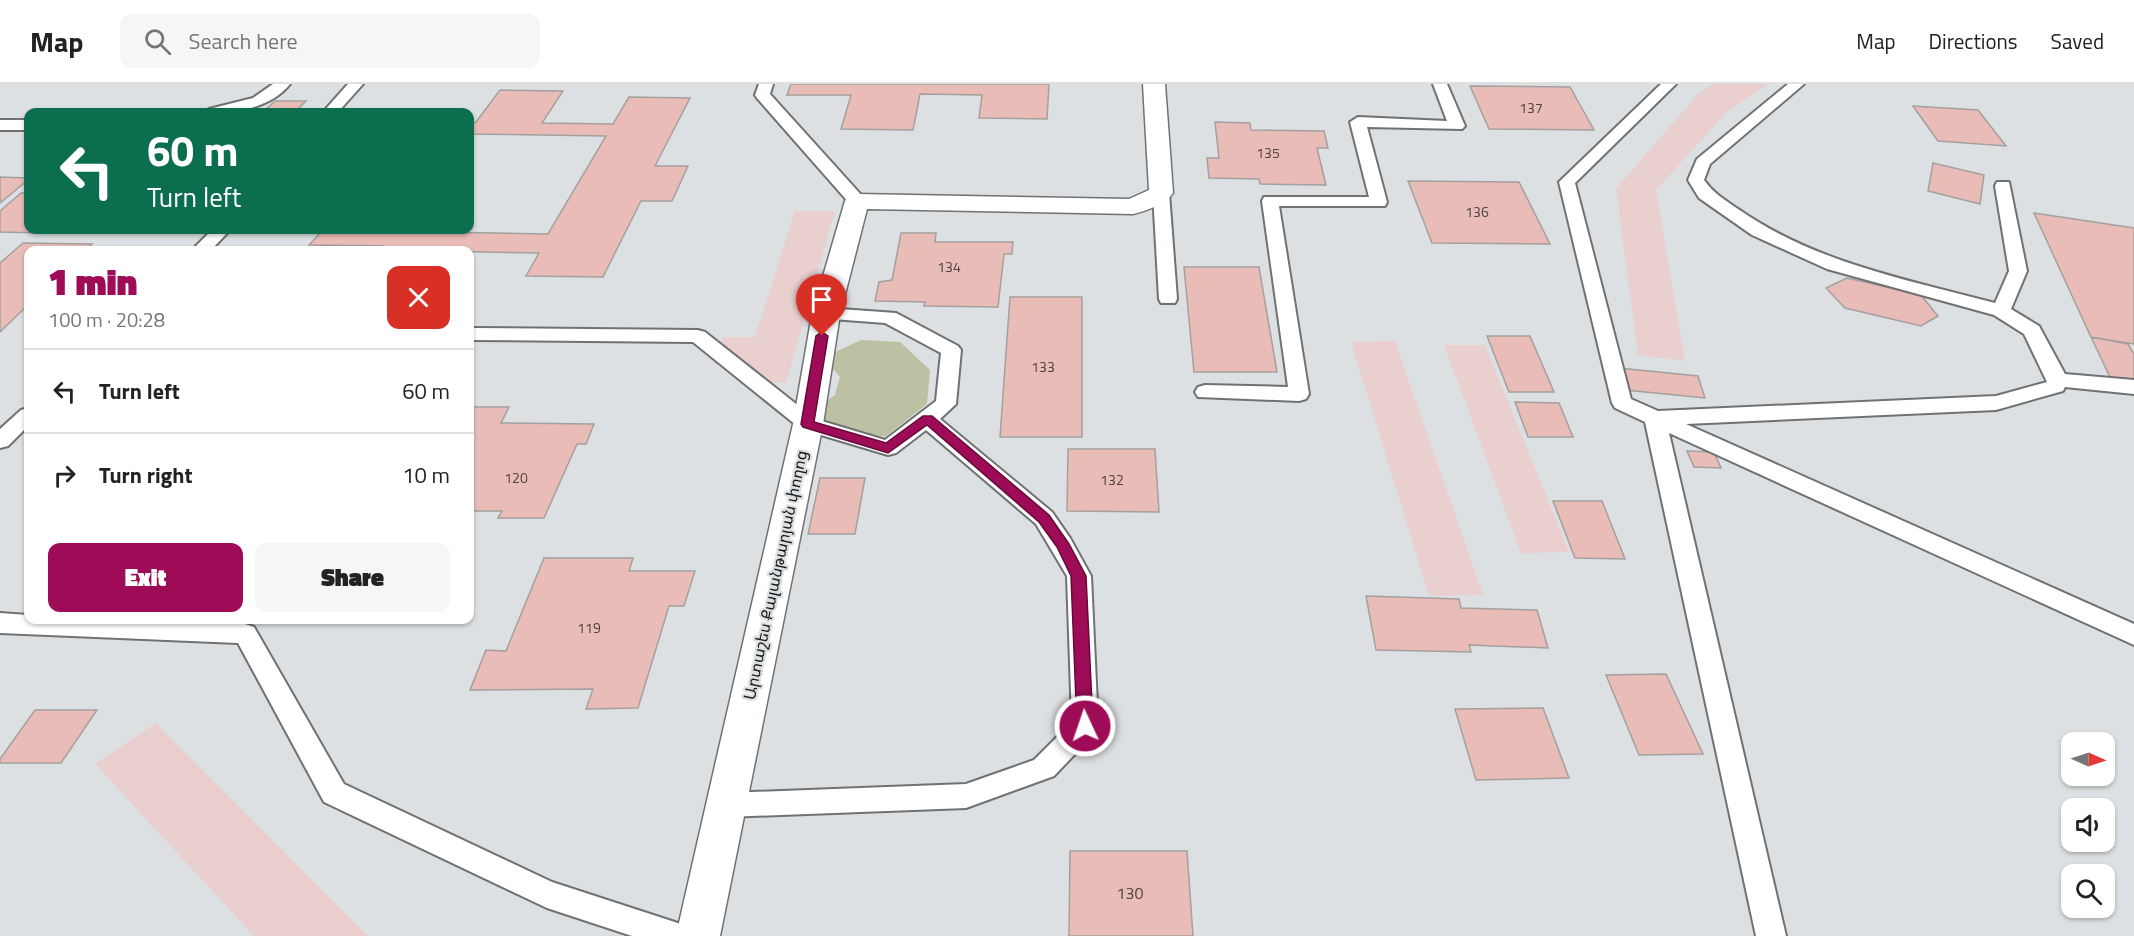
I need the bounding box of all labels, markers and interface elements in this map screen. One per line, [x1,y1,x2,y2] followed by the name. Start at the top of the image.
[120,14,540,68] search box
[30,20,84,63] text: Map
[189,24,298,58] text: Search here
[141,25,174,58] icon: search
[1856,25,1896,57] text: Map
[1929,25,2018,57] text: Directions
[2051,25,2104,57] text: Saved
[1519,97,1543,118] house number: 137
[147,118,239,182] text: 60 m
[48,132,126,210] icon: left
[1256,142,1280,163] house number: 135
[147,176,241,217] text: Turn left
[1465,201,1489,222] house number: 136
[48,254,137,309] text: 1 min
[937,256,961,277] house number: 134
[387,266,450,329] button: close
[796,274,847,336] pin
[805,283,838,316] icon: arrive
[48,304,165,335] text: 100 m · 20:28
[1031,356,1055,377] house number: 133
[99,374,180,408] text: Turn left
[402,374,450,408] text: 60 m
[48,375,81,408] icon: left
[737,448,813,702] street label: Արտաշես Քալանթարյան փողոց
[99,458,193,492] text: Turn right
[402,458,450,492] text: 10 m
[48,459,81,492] icon: right
[504,467,528,488] house number: 120
[1100,469,1124,490] house number: 132
[48,543,243,612] button: Exit
[255,543,450,612] button: Share
[577,617,601,638] house number: 119
[1053,694,1117,758] position arrow
[2061,732,2115,786] north arrow
[2061,732,2115,918] map controls
[2061,798,2115,852] button: sound
[2061,864,2115,918] button: search
[1117,881,1143,905] house number: 130

